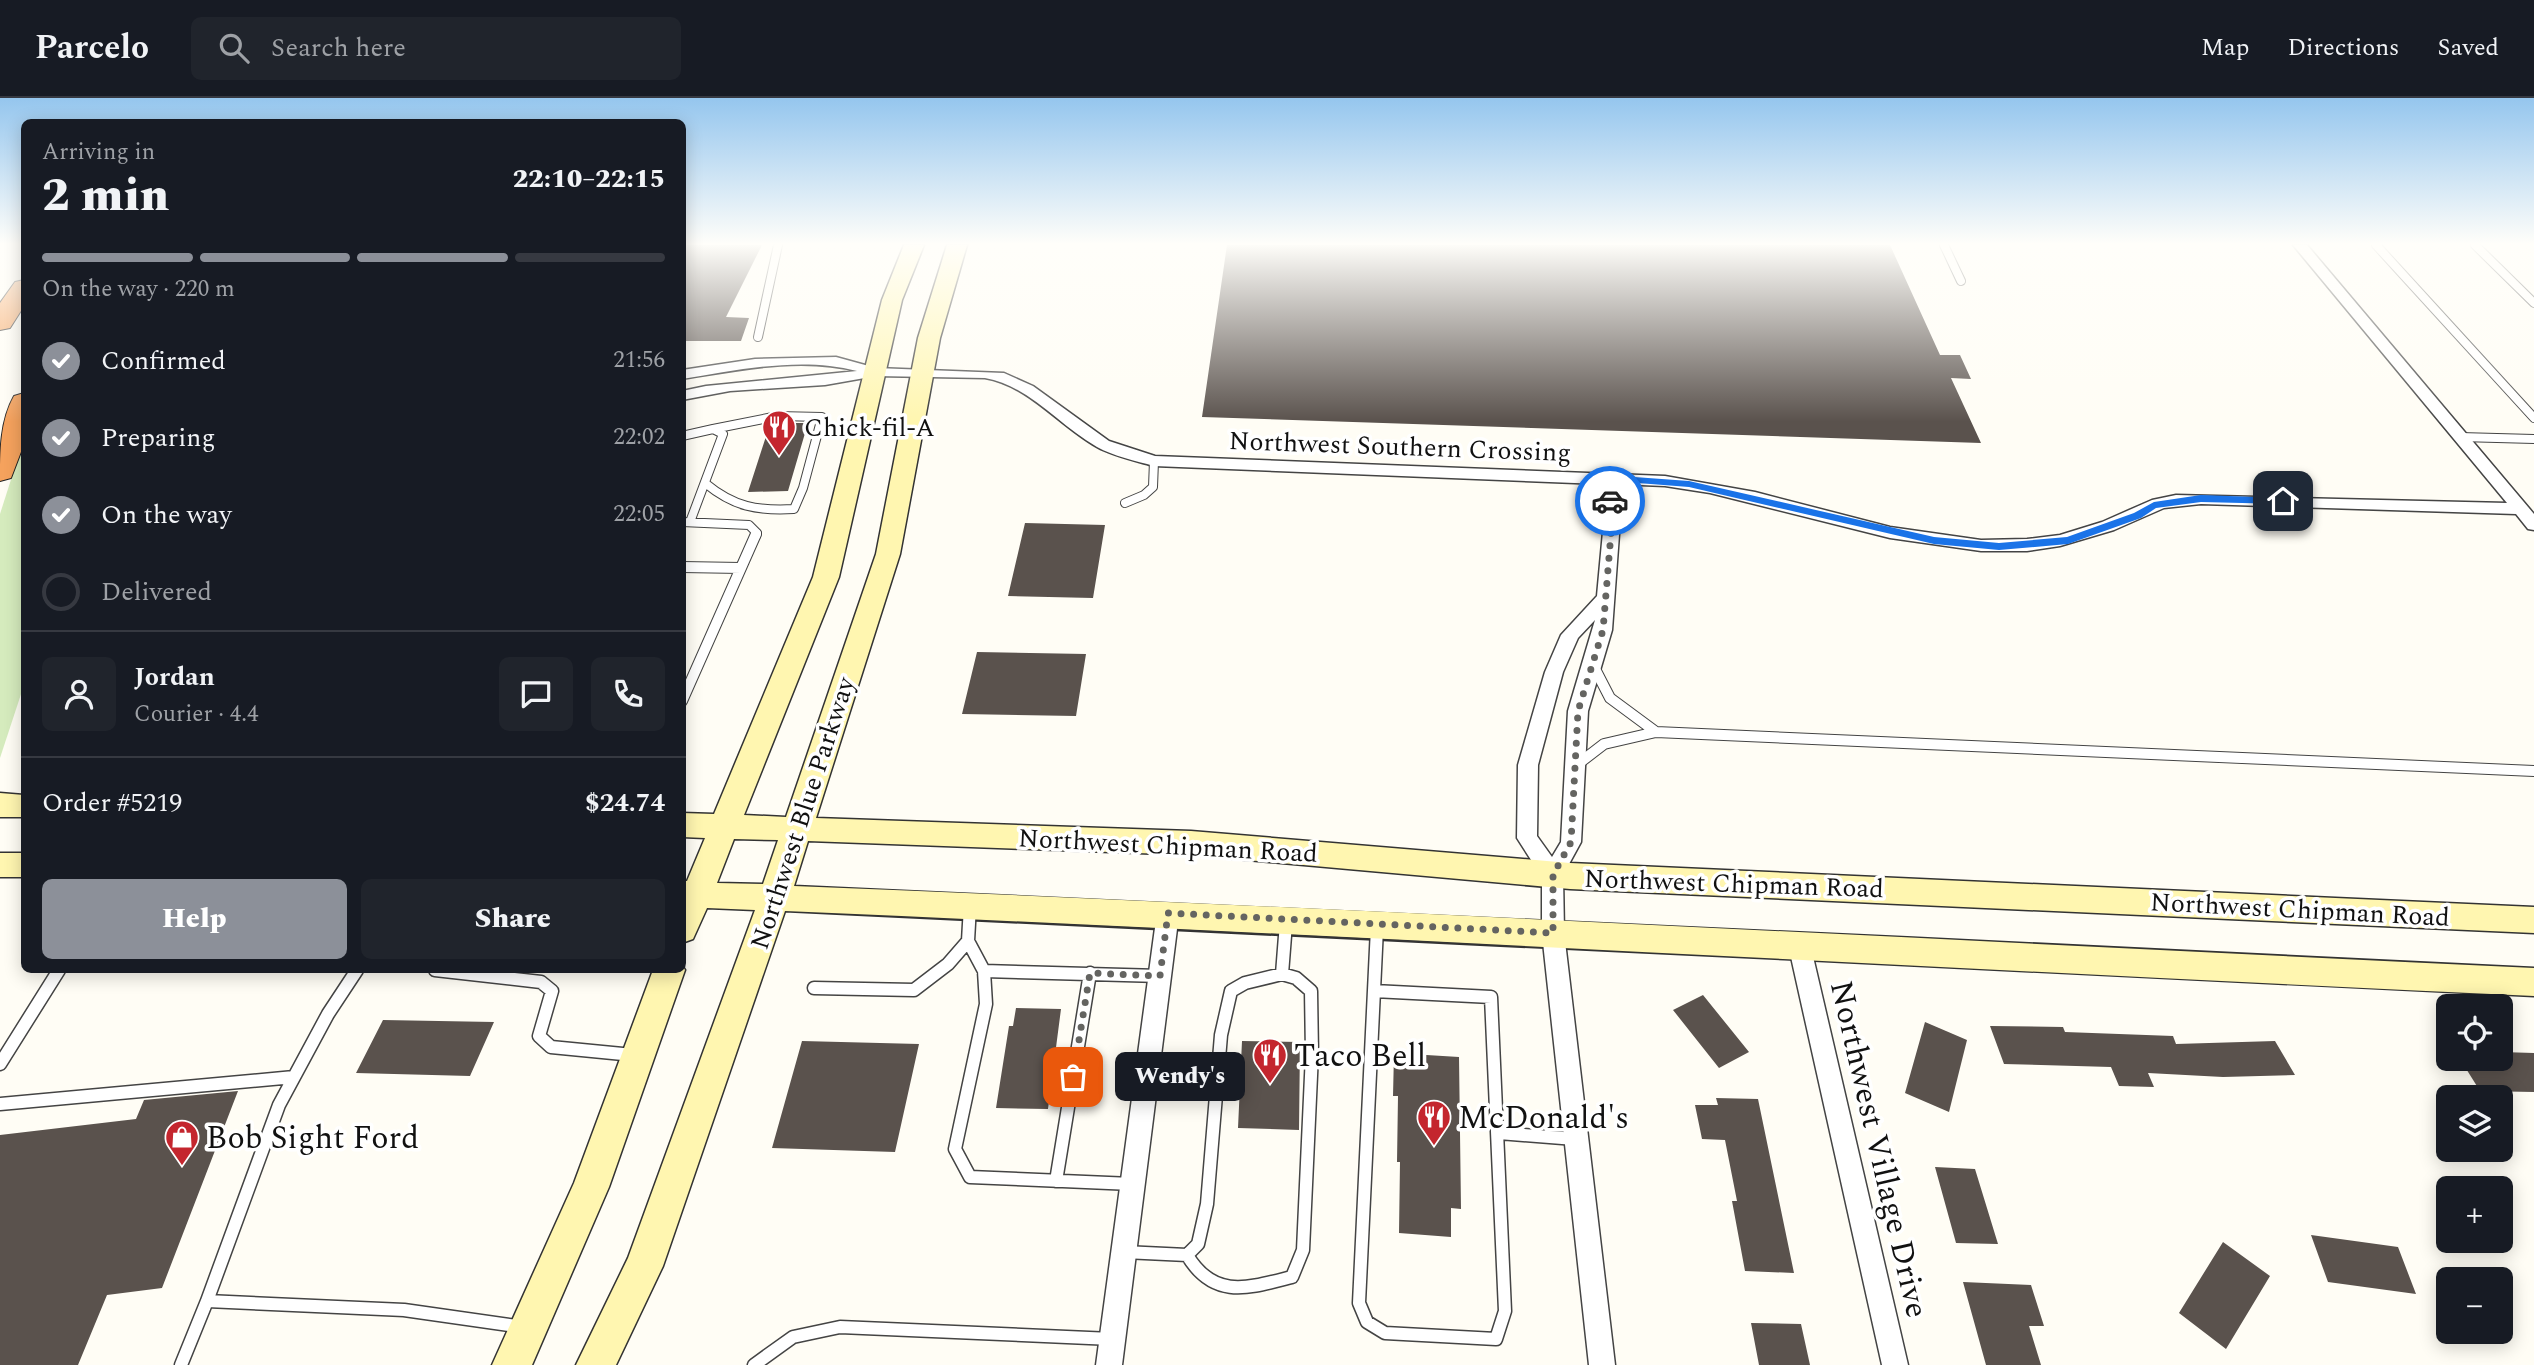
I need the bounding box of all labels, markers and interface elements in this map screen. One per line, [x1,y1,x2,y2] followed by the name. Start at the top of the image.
[191,17,681,80] search box
[35,23,149,73] text: Parcelo
[271,28,406,68] text: Search here
[215,29,253,67] icon: search
[2201,30,2249,66] text: Map
[2287,30,2399,66] text: Directions
[2437,30,2499,66] text: Saved
[42,135,155,170] text: Arriving in
[513,159,665,199] text: 22:10–22:15
[42,161,169,231] text: 2 min
[42,272,235,307] text: On the way · 220 m
[101,341,226,381] text: Confirmed
[42,342,80,380] icon: check
[613,343,665,378] text: 21:56
[760,408,798,457] restaurant icon: Chick-fil-A
[804,408,935,448] place label: Chick-fil-A
[101,418,215,458] text: Preparing
[42,419,80,457] icon: check
[613,420,665,455] text: 22:02
[1228,421,1572,473] street label: Northwest Southern Crossing
[1575,466,1645,536] courier
[2253,471,2313,531] pin
[1591,482,1629,520] icon: car
[2264,482,2302,520] icon: home
[101,495,232,535] text: On the way
[42,496,80,534] icon: check
[613,497,665,532] text: 22:05
[101,572,212,612] text: Delivered
[42,657,116,731] button: person
[134,657,215,697] text: Jordan
[499,657,573,731] button: chat
[591,657,665,731] button: phone
[740,670,866,955] street label: Northwest Blue Parkway
[134,697,259,732] text: Courier · 4.4
[42,783,182,823] text: Order #5219
[585,783,665,823] text: $24.74
[1017,818,1319,874] street label: Northwest Chipman Road
[1583,859,1885,909] street label: Northwest Chipman Road
[42,879,347,959] button: Help
[361,879,665,959] button: Share
[2149,882,2451,938] street label: Northwest Chipman Road
[1816,976,1941,1323] street label: Northwest Village Drive
[2436,994,2513,1344] map controls
[2436,994,2513,1071] button: locate
[1294,1032,1426,1081] place label: Taco Bell
[1251,1036,1289,1085] restaurant icon: Taco Bell
[1043,1047,1103,1107] pin
[1115,1052,1244,1102] callout: Wendy's
[1054,1058,1092,1096] icon: bag
[1135,1059,1225,1094] text: Wendy's
[2436,1085,2513,1162] button: layers
[1458,1094,1629,1143] place label: McDonald's
[1415,1098,1453,1147] restaurant icon: McDonald's
[206,1114,419,1163] place label: Bob Sight Ford
[163,1118,201,1167] shop icon: Bob Sight Ford
[2436,1176,2513,1253] button: +
[2436,1267,2513,1344] button: −

